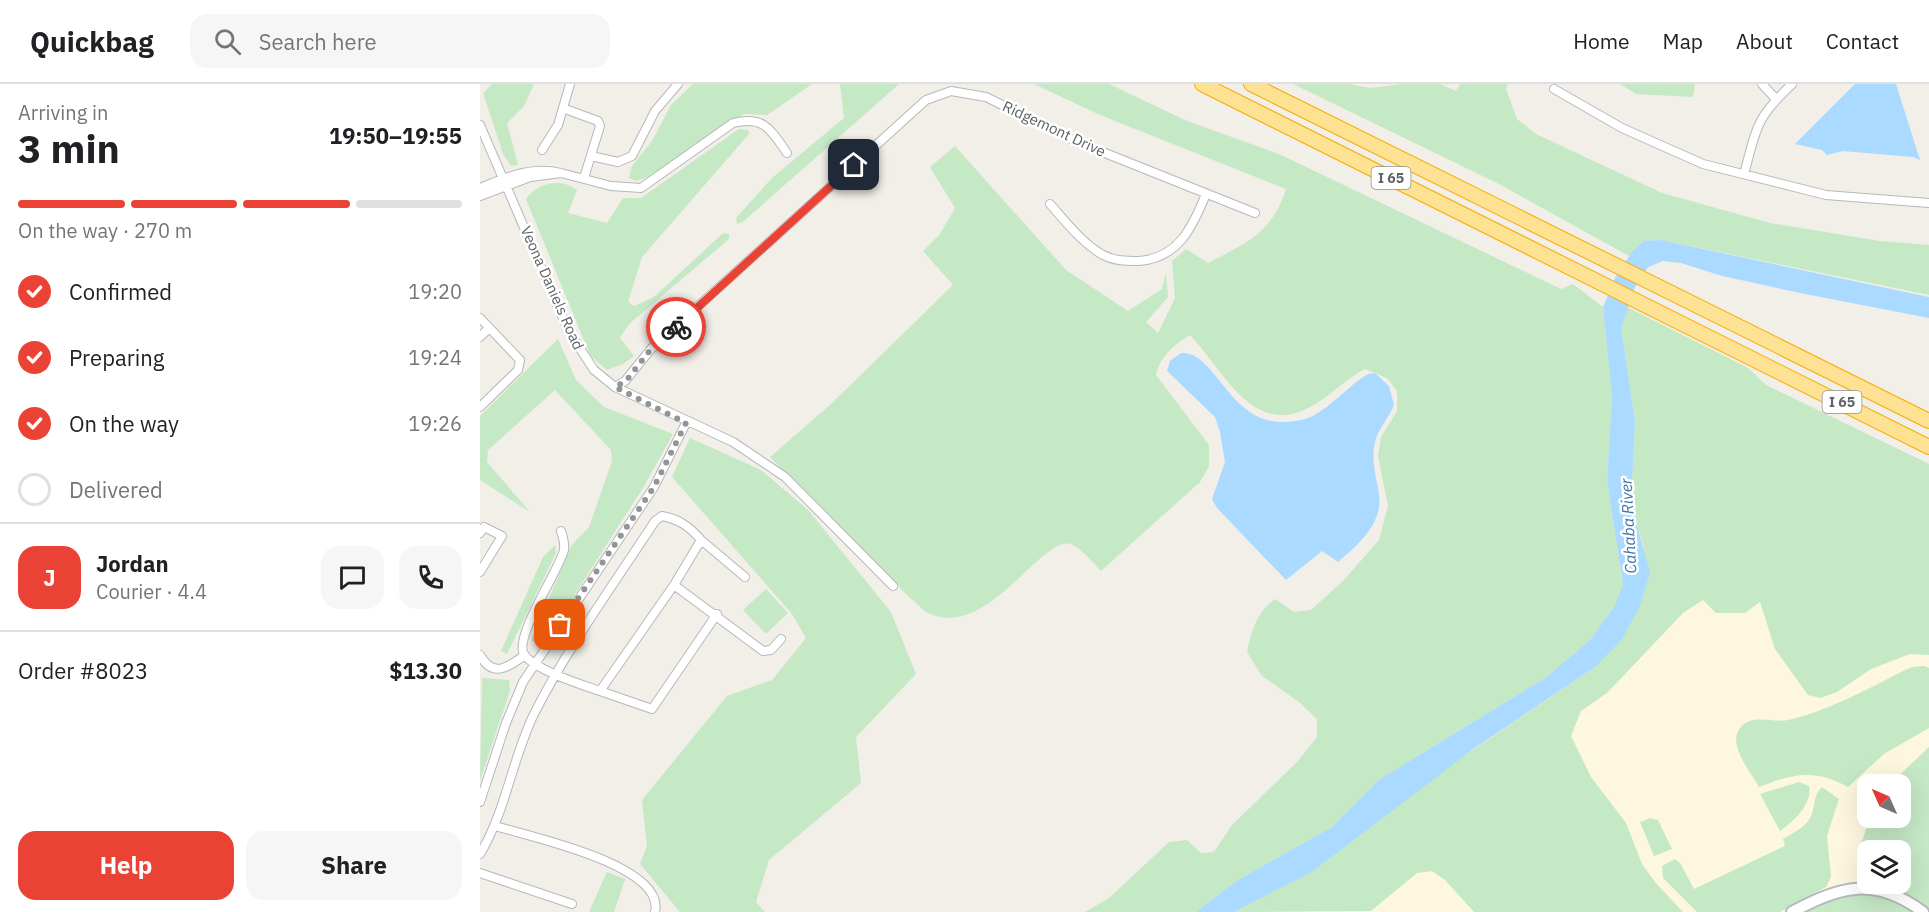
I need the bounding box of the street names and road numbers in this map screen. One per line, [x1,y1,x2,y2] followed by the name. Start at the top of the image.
[1000,96,1109,161] street label: Ridgemont Drive
[1372,167,1410,189] road number: I 65
[517,223,588,353] street label: Veona Daniels Road
[1822,391,1862,413] road number: I 65

